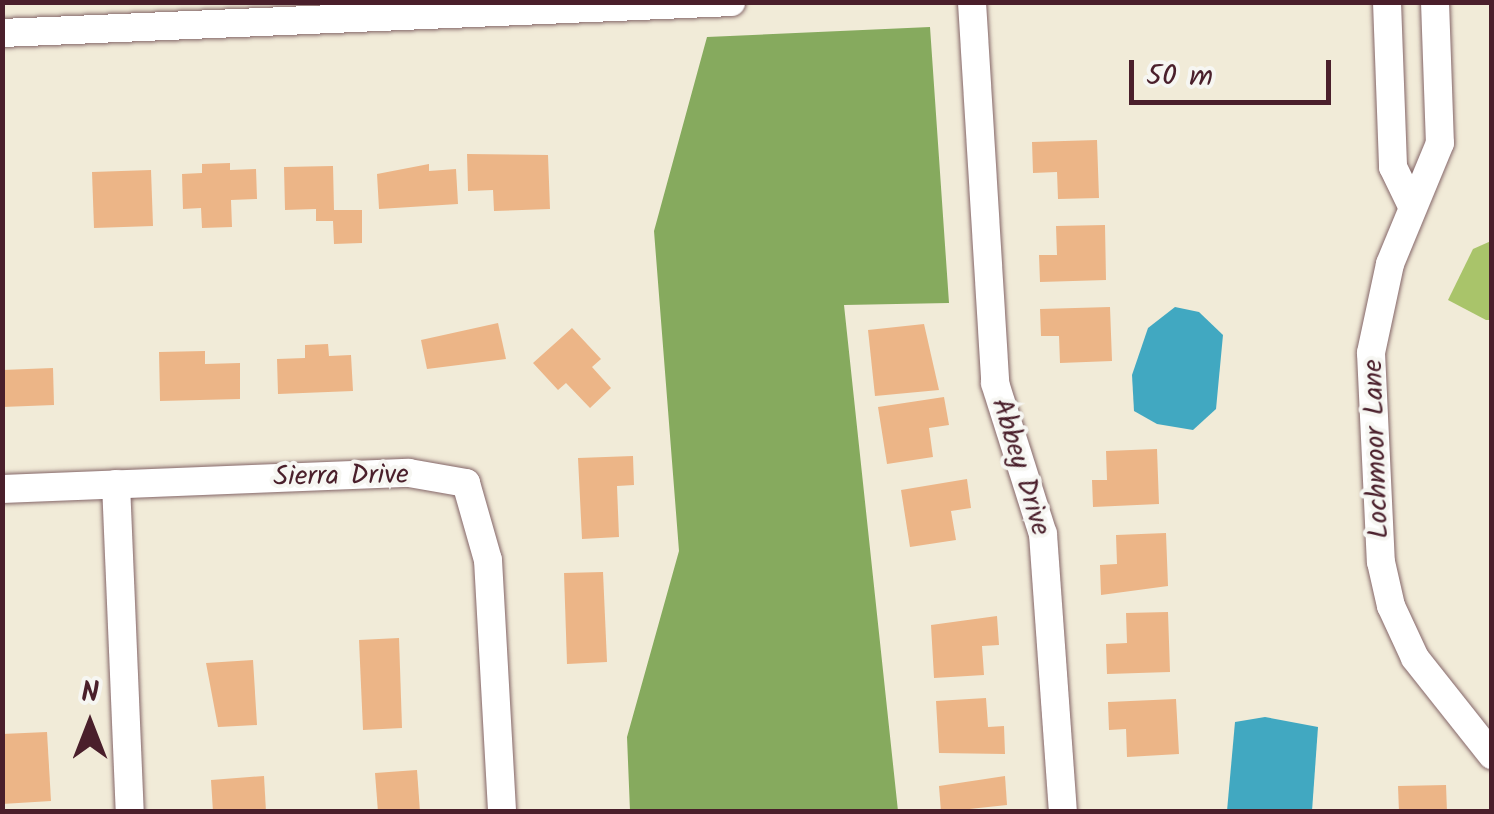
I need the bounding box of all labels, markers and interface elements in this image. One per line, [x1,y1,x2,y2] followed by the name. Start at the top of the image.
[1134,40,1336,102] scale bar
[1146,53,1213,101] text: 50 m
[1357,359,1397,539] street label: Lochmoor Lane
[983,394,1057,540] street label: Abbey Drive
[273,459,409,495] street label: Sierra Drive
[81,671,99,716] text: N
[40,674,140,774] north arrow

